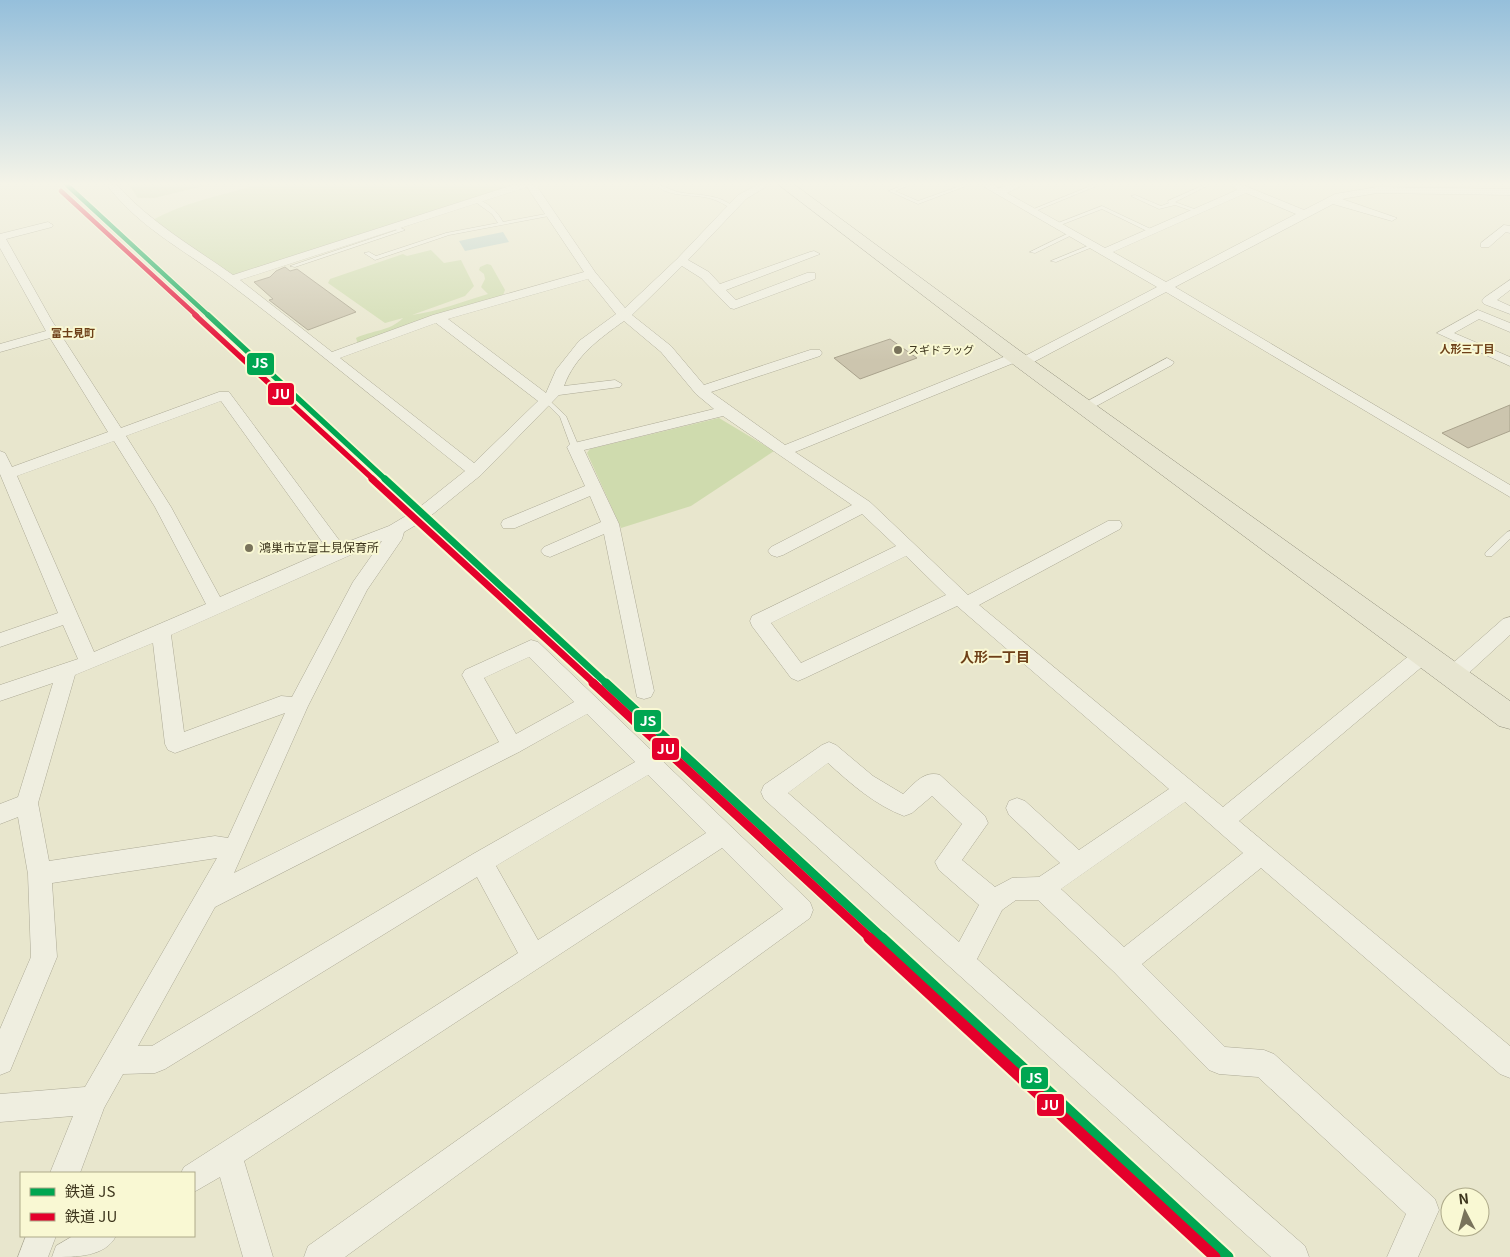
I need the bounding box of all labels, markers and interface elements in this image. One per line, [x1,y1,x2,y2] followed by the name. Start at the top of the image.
[51,324,95,340] district label: 富士見町
[1440,340,1495,356] district label: 人形三丁目
[908,341,974,357] place label: スギドラッグ
[892,344,904,356] marker: スギドラッグ
[246,352,275,376] line badge: JS
[252,352,269,372] text: JS
[267,382,295,406] line badge: JU
[272,383,290,403] text: JU
[259,538,379,555] place label: 鴻巣市立富士見保育所
[243,542,255,554] marker: 鴻巣市立富士見保育所
[960,646,1030,666] district label: 人形一丁目
[633,709,662,733] line badge: JS
[640,710,657,730] text: JS
[651,737,680,761] line badge: JU
[657,738,675,758] text: JU
[1020,1066,1049,1090] line badge: JS
[1026,1067,1043,1087] text: JS
[1036,1093,1065,1117] line badge: JU
[1041,1094,1059,1114] text: JU
[20,1172,195,1237] legend
[65,1180,115,1201] text: 鉄道 JS
[1440,1187,1490,1237] north arrow
[1457,1188,1470,1209] text: N
[65,1205,117,1226] text: 鉄道 JU

